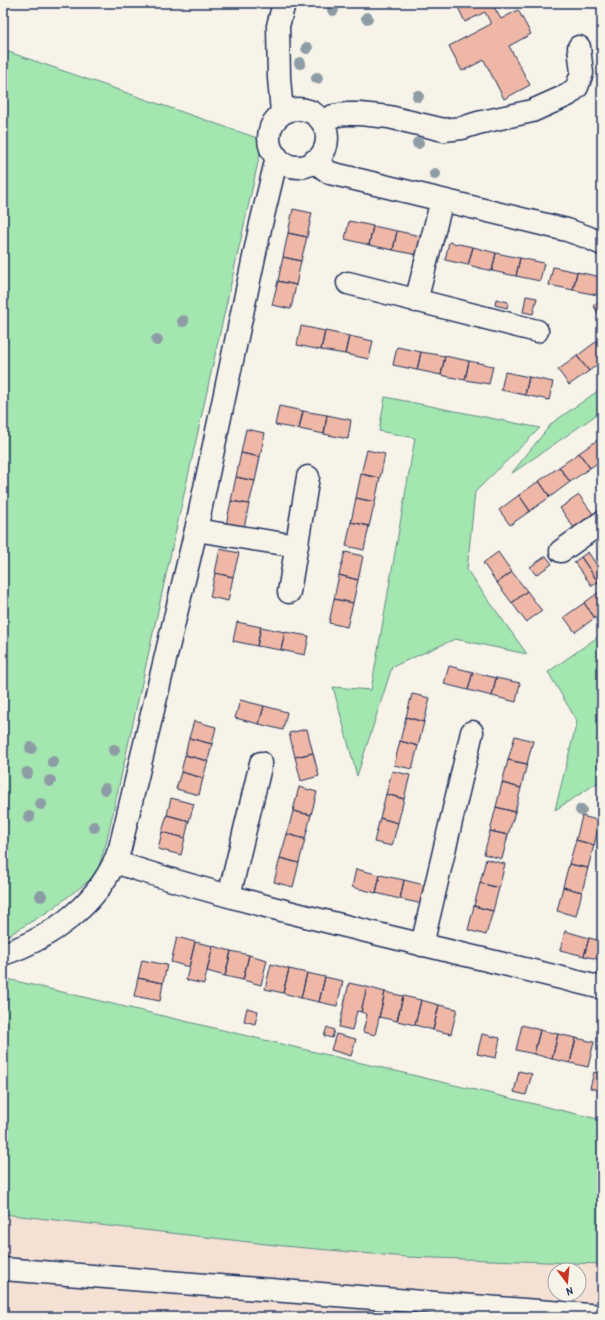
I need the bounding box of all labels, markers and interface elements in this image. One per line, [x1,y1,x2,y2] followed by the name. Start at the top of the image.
[547,1262,587,1302] north arrow
[565,1284,575,1299] text: N

